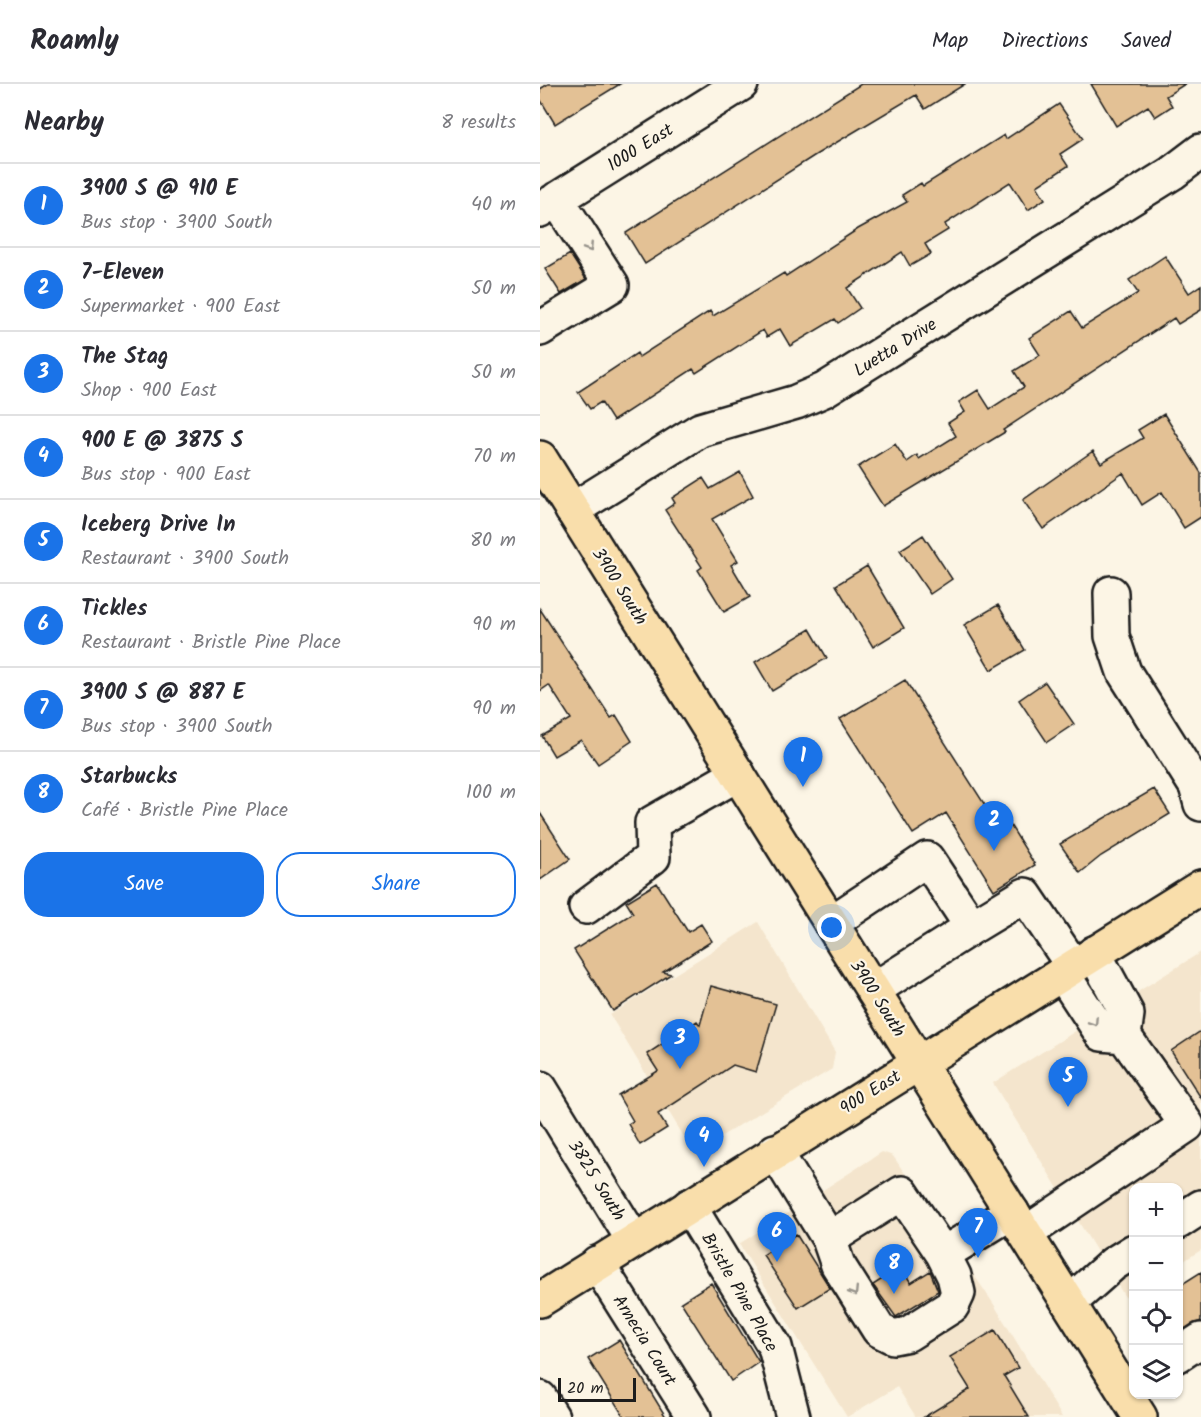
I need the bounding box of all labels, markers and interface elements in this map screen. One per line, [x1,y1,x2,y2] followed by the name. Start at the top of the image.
[30,19,119,64] text: Roamly
[932,25,968,58] text: Map
[1001,25,1088,58] text: Directions
[1121,25,1171,58] text: Saved
[24,102,104,144] text: Nearby
[441,107,516,139] text: 8 results
[602,116,681,180] street label: 1000 East
[81,172,238,207] text: 3900 S @ 910 E
[40,189,47,221] text: 1
[471,189,516,221] text: 40 m
[81,207,273,239] text: Bus stop · 3900 South
[581,242,593,252] one-way arrow
[81,256,164,291] text: 7-Eleven
[38,273,49,305] text: 2
[471,273,516,305] text: 50 m
[81,291,280,323] text: Supermarket · 900 East
[848,311,943,385] street label: Luetta Drive
[81,340,168,375] text: The Stag
[38,357,49,389] text: 3
[471,357,516,389] text: 50 m
[81,375,217,407] text: Shop · 900 East
[81,424,243,459] text: 900 E @ 3875 S
[38,441,49,473] text: 4
[473,441,516,473] text: 70 m
[81,459,251,491] text: Bus stop · 900 East
[81,508,235,543] text: Iceberg Drive In
[38,525,49,557] text: 5
[470,525,516,557] text: 80 m
[583,542,654,631] street label: 3900 South
[81,543,289,575] text: Restaurant · 3900 South
[81,592,147,627] text: Tickles
[38,609,49,641] text: 6
[472,609,516,641] text: 90 m
[81,627,341,659] text: Restaurant · Bristle Pine Place
[81,676,245,711] text: 3900 S @ 887 E
[39,693,48,725] text: 7
[472,693,516,725] text: 90 m
[81,711,273,743] text: Bus stop · 3900 South
[784,738,822,787] pin: 1
[81,760,177,795] text: Starbucks
[38,777,49,809] text: 8
[466,777,516,809] text: 100 m
[81,795,288,827] text: Café · Bristle Pine Place
[974,802,1014,851] pin: 2
[24,852,264,917] button: Save
[276,852,516,917] button: Share
[817,913,846,942] your location
[841,954,912,1043] street label: 3900 South
[1087,1016,1099,1026] one-way arrow
[660,1020,700,1069] pin: 3
[1048,1058,1088,1107] pin: 5
[834,1063,908,1123] street label: 900 East
[684,1118,724,1167] pin: 4
[559,1134,632,1227] street label: 3825 South
[1129,1183,1183,1399] map controls
[1129,1183,1183,1237] button: +
[958,1208,998,1258] pin: 7
[758,1212,796,1262] pin: 6
[693,1228,785,1358] street label: Bristle Pine Place
[1129,1237,1183,1291] button: −
[874,1244,914,1294] pin: 8
[847,1285,858,1296] one-way arrow
[604,1289,684,1393] street label: Arnecia Court
[1129,1291,1183,1345] button: locate
[1129,1345,1183,1399] button: layers
[558,1375,636,1402] scale bar
[567,1376,603,1401] text: 20 m

